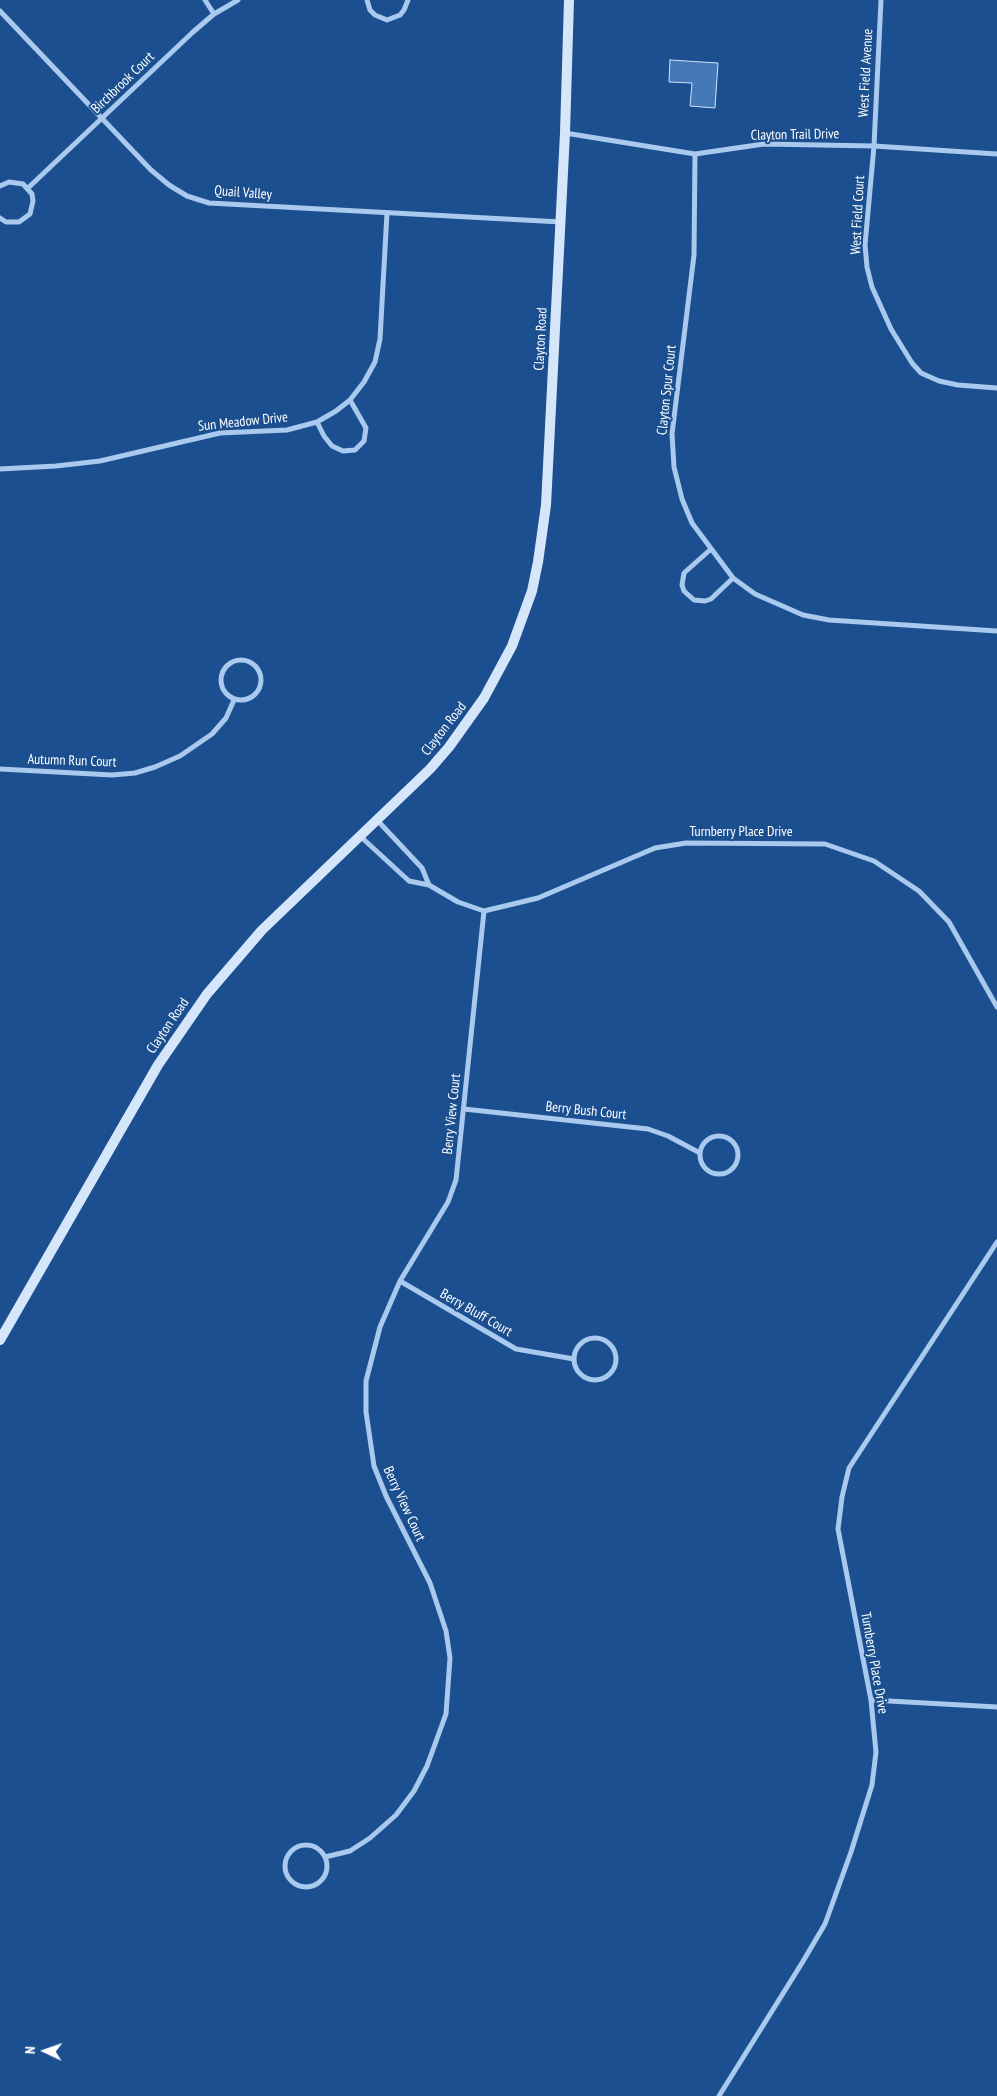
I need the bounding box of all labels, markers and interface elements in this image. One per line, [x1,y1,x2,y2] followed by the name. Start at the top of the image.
[855,28,877,118] street label: West Field Avenue
[88,49,158,117] street label: Birchbrook Court
[751,126,839,144] street label: Clayton Trail Drive
[848,175,868,255] street label: West Field Court
[214,183,272,203] street label: Quail Valley
[531,307,551,371] street label: Clayton Road
[654,344,680,436] street label: Clayton Spur Court
[197,409,289,435] street label: Sun Meadow Drive
[418,699,470,759] street label: Clayton Road
[27,751,117,771] street label: Autumn Run Court
[690,824,792,840] street label: Turnberry Place Drive
[143,995,193,1057] street label: Clayton Road
[439,1073,465,1155] street label: Berry View Court
[545,1098,627,1124] street label: Berry Bush Court
[437,1286,515,1340] street label: Berry Bluff Court
[379,1464,429,1544] street label: Berry View Court
[857,1611,891,1715] street label: Turnberry Place Drive
[20,2026,70,2076] north arrow
[21,2046,39,2054] text: N

